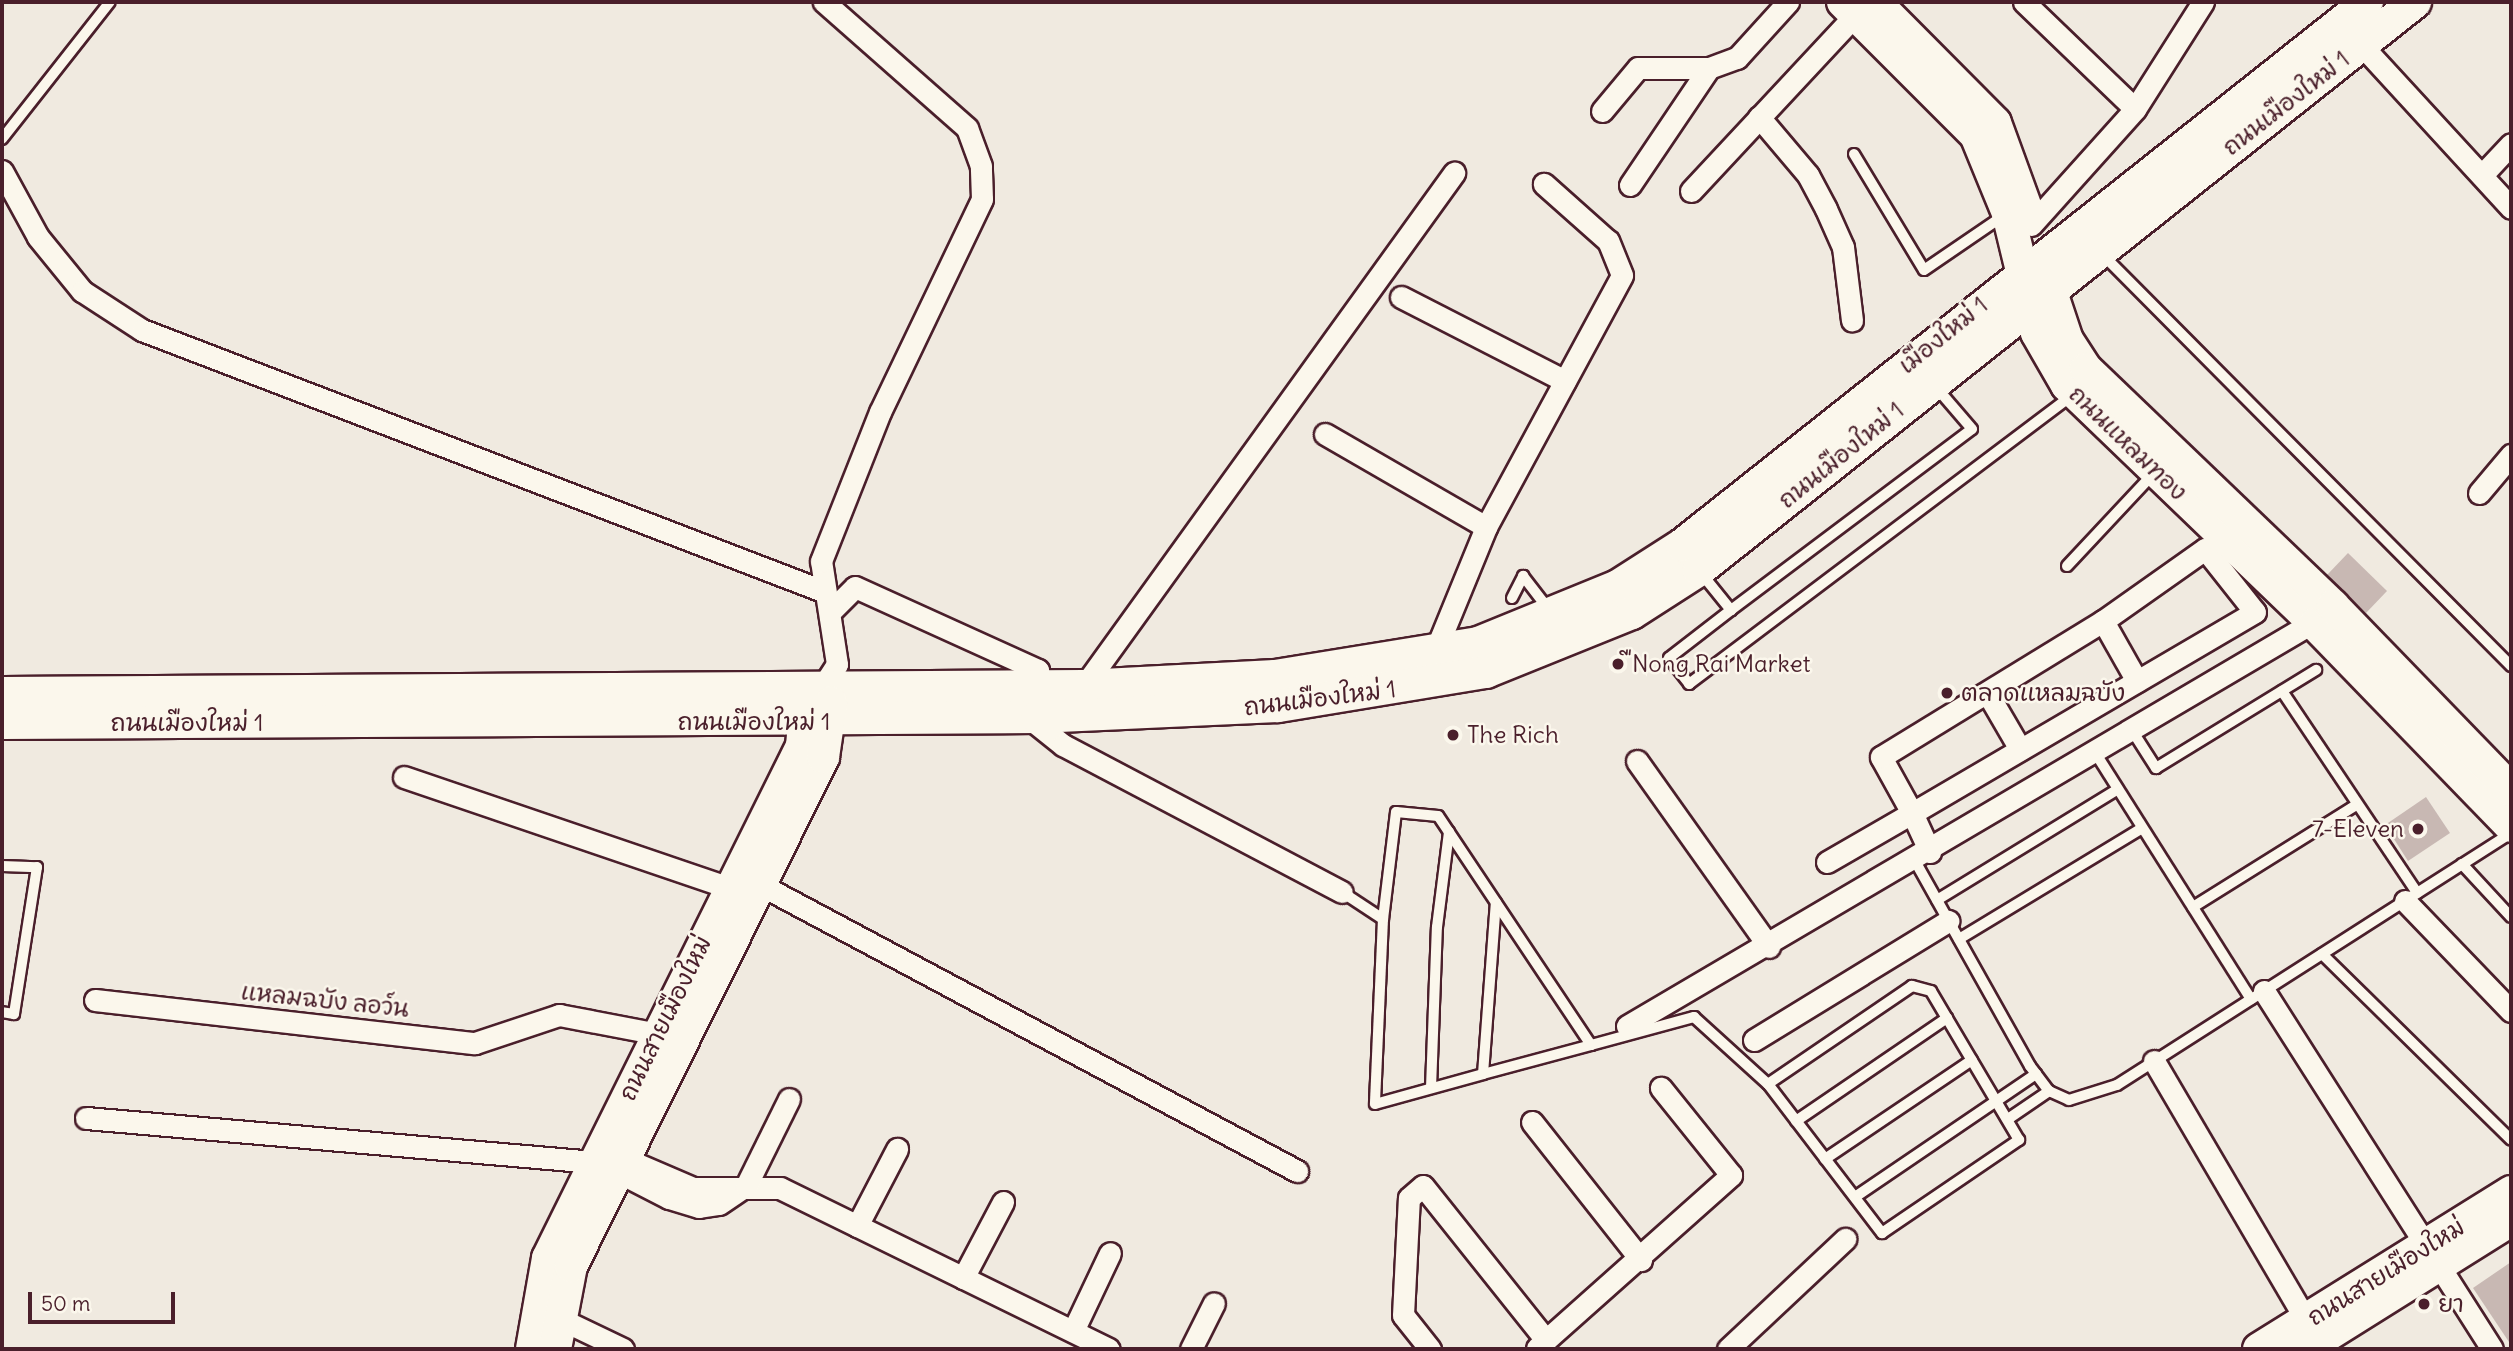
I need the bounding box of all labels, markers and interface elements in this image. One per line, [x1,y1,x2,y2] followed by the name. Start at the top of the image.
[2217,45,2355,161] street label: ถนนเมืองใหม่ 1
[1893,290,1993,380] street label: เมืองใหม่ 1
[2063,380,2193,506] street label: ถนนแหลมทอง
[1772,396,1910,514] street label: ถนนเมืองใหม่ 1
[1632,650,1811,678] place label: ืNong Rai Market
[1610,656,1626,672] marker: ืNong Rai Market
[1242,674,1398,722] street label: ถนนเมืองใหม่ 1
[1961,679,2125,707] place label: ตลาดแหลมฉบัง
[1939,685,1955,701] marker: ตลาดแหลมฉบัง
[678,708,830,736] street label: ถนนเมืองใหม่ 1
[111,709,263,737] street label: ถนนเมืองใหม่ 1
[1467,721,1559,749] place label: The Rich
[1445,727,1461,743] marker: The Rich
[2312,815,2404,843] place label: 7-Eleven
[2410,821,2426,837] marker: 7-Eleven
[613,931,717,1105] street label: ถนนสายเมืองใหม่
[240,977,410,1023] street label: แหลมฉบัง ลอว์น
[2302,1212,2470,1332] street label: ถนนสายเมืองใหม่
[32,1278,178,1322] scale bar
[41,1290,90,1317] text: 50 m
[2438,1290,2464,1318] place label: ยา
[2416,1296,2432,1312] marker: ยา

